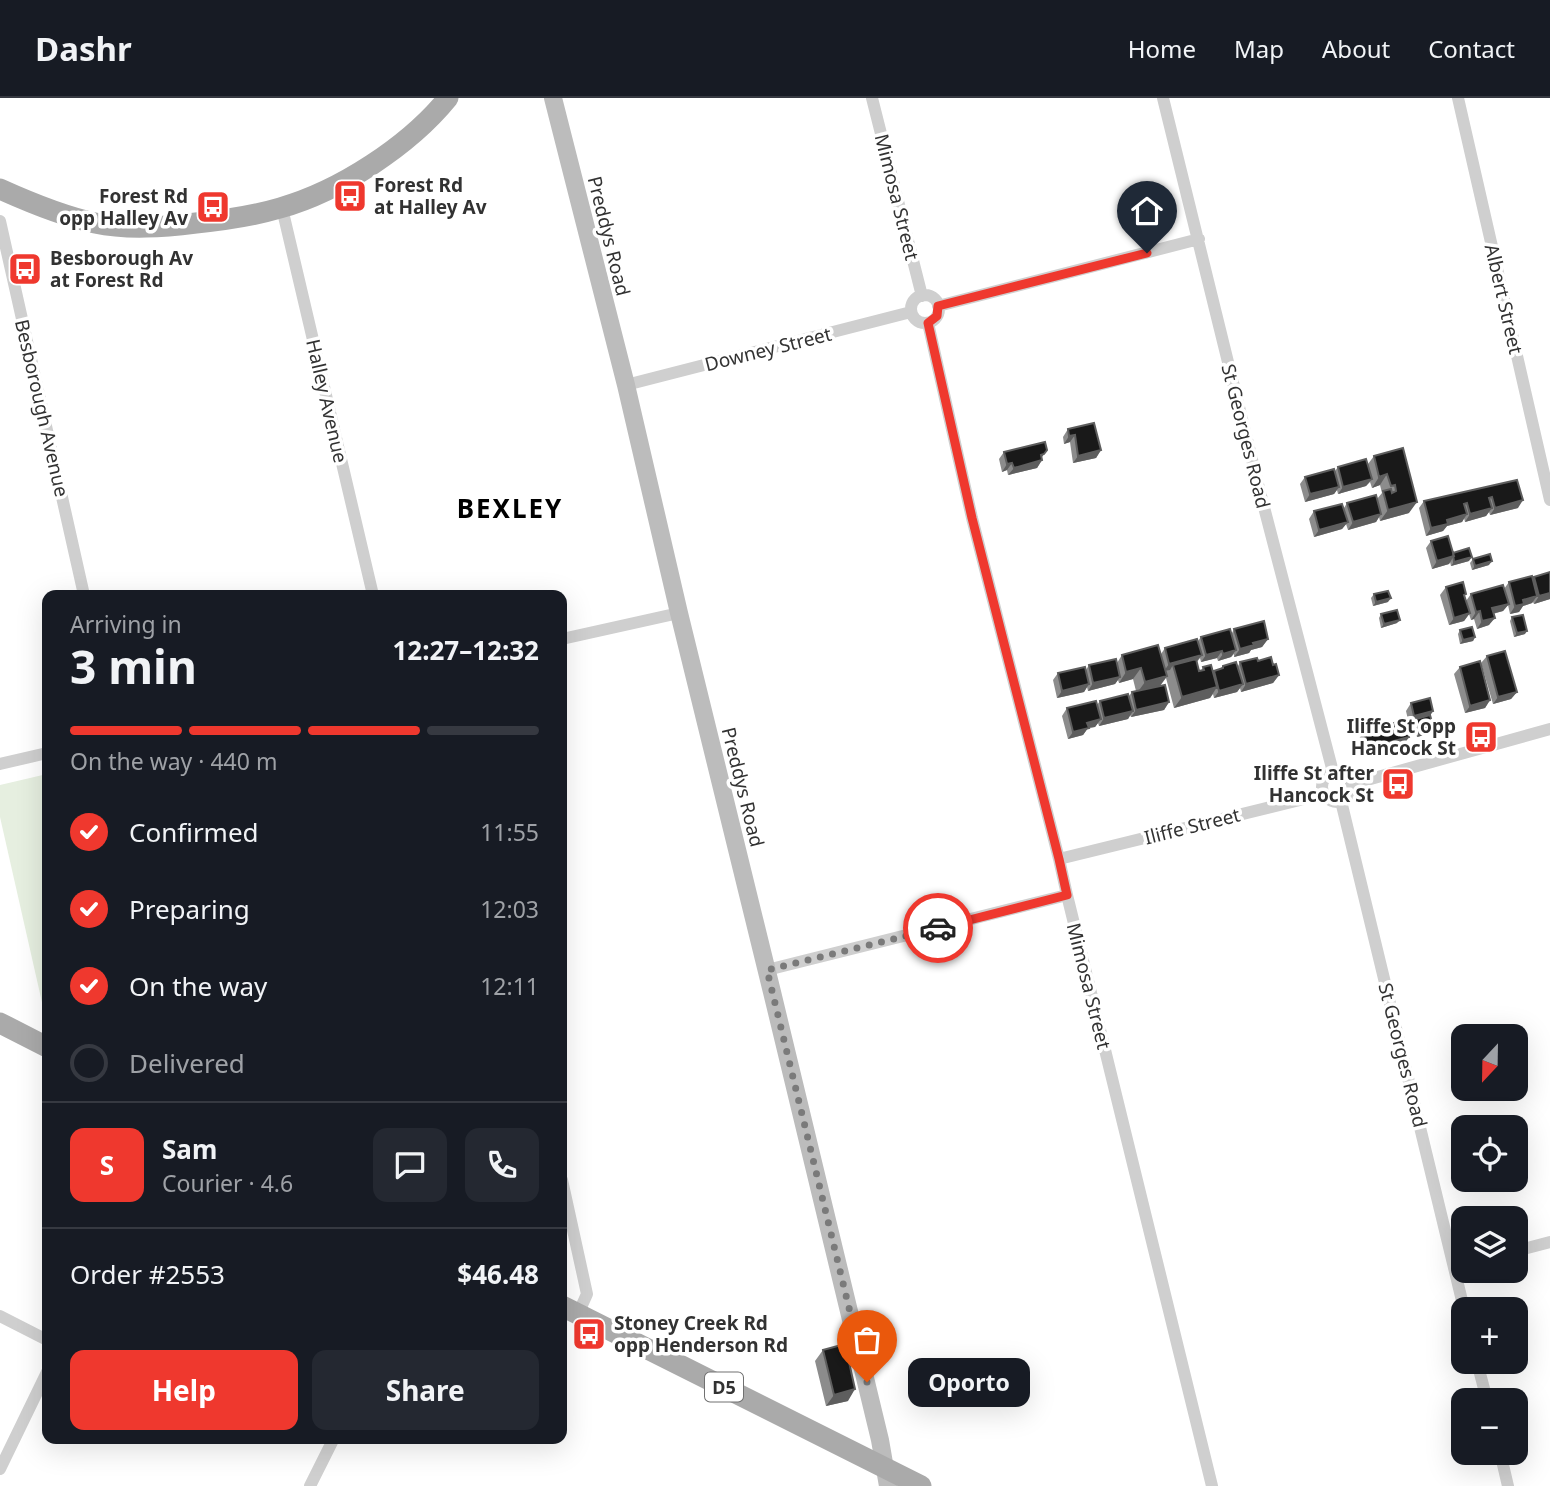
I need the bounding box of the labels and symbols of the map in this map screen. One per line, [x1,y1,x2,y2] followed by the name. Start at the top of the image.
[869,131,925,263] street label: Mimosa Street
[374,172,487,220] place label: Forest Rd at Halley Av
[582,173,636,299] street label: Preddys Road
[331,177,369,215] bus stop icon: Forest Rd at Halley Av
[1117,181,1177,253] pin
[59,183,188,231] place label: Forest Rd opp Halley Av
[194,188,232,226] bus stop icon: Forest Rd opp Halley Av
[1479,241,1529,357] street label: Albert Street
[50,245,193,293] place label: Besborough Av at Forest Rd
[6,250,44,288] bus stop icon: Besborough Av at Forest Rd
[9,317,75,499] street label: Besborough Avenue
[702,321,834,377] street label: Downey Street
[300,337,354,465] street label: Halley Avenue
[1215,361,1277,511] street label: St Georges Road
[457,490,563,526] district label: BEXLEY
[1347,713,1456,761] place label: Iliffe St opp Hancock St
[1462,718,1500,756] bus stop icon: Iliffe St opp Hancock St
[716,724,770,850] street label: Preddys Road
[1254,760,1374,808] place label: Iliffe St after Hancock St
[1379,765,1417,803] bus stop icon: Iliffe St after Hancock St
[1141,801,1243,850] street label: Iliffe Street
[903,893,973,963] courier
[1061,920,1117,1052] street label: Mimosa Street
[1372,980,1434,1130] street label: St Georges Road
[1451,1024,1528,1101] north arrow
[614,1310,788,1358] place label: Stoney Creek Rd opp Henderson Rd
[837,1310,897,1382] pin
[570,1315,608,1353] bus stop icon: Stoney Creek Rd opp Henderson Rd
[909,1358,1032,1406] callout: Oporto
[705,1372,743,1402] road number: D5

